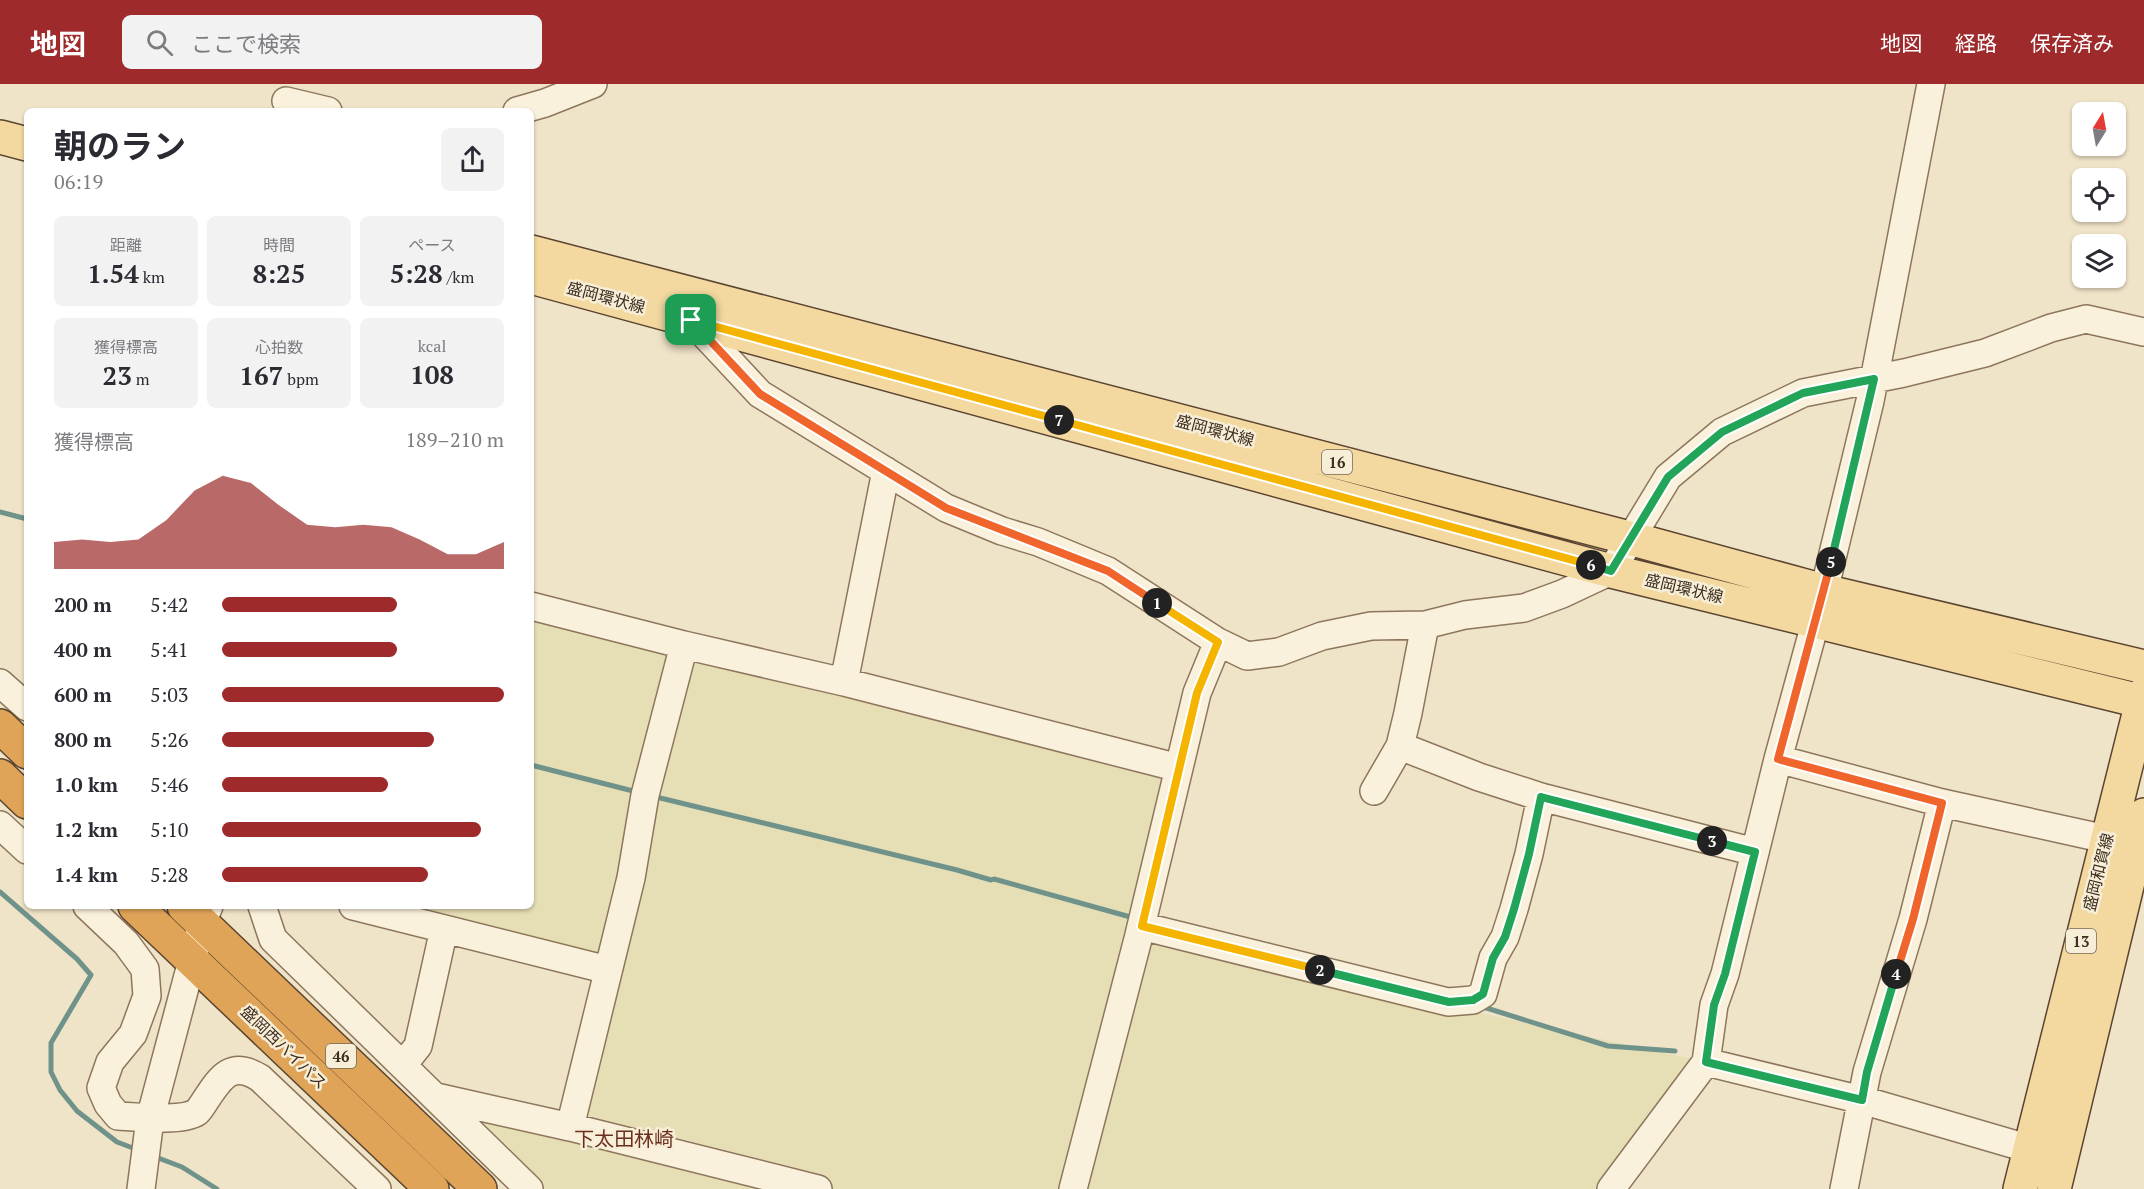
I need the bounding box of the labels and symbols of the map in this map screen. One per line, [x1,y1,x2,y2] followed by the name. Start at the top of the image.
[2072,102,2126,156] north arrow
[565,276,647,318] street label: 盛岡環状線
[665,294,716,345] pin
[1044,405,1074,435] pin: 7
[1174,409,1256,451] street label: 盛岡環状線
[1322,450,1352,474] road number: 16
[1816,547,1846,577] pin: 5
[1576,550,1606,580] pin: 6
[1643,568,1725,608] street label: 盛岡環状線
[1142,588,1172,618] pin: 1
[1697,826,1727,856] pin: 3
[2078,831,2118,913] street label: 盛岡和賀線
[2066,929,2096,953] road number: 13
[1305,955,1335,985] pin: 2
[1881,959,1911,989] pin: 4
[236,1000,332,1094] street label: 盛岡西バイパス
[326,1044,356,1068] road number: 46
[574,1125,674,1152] district label: 下太田林崎

